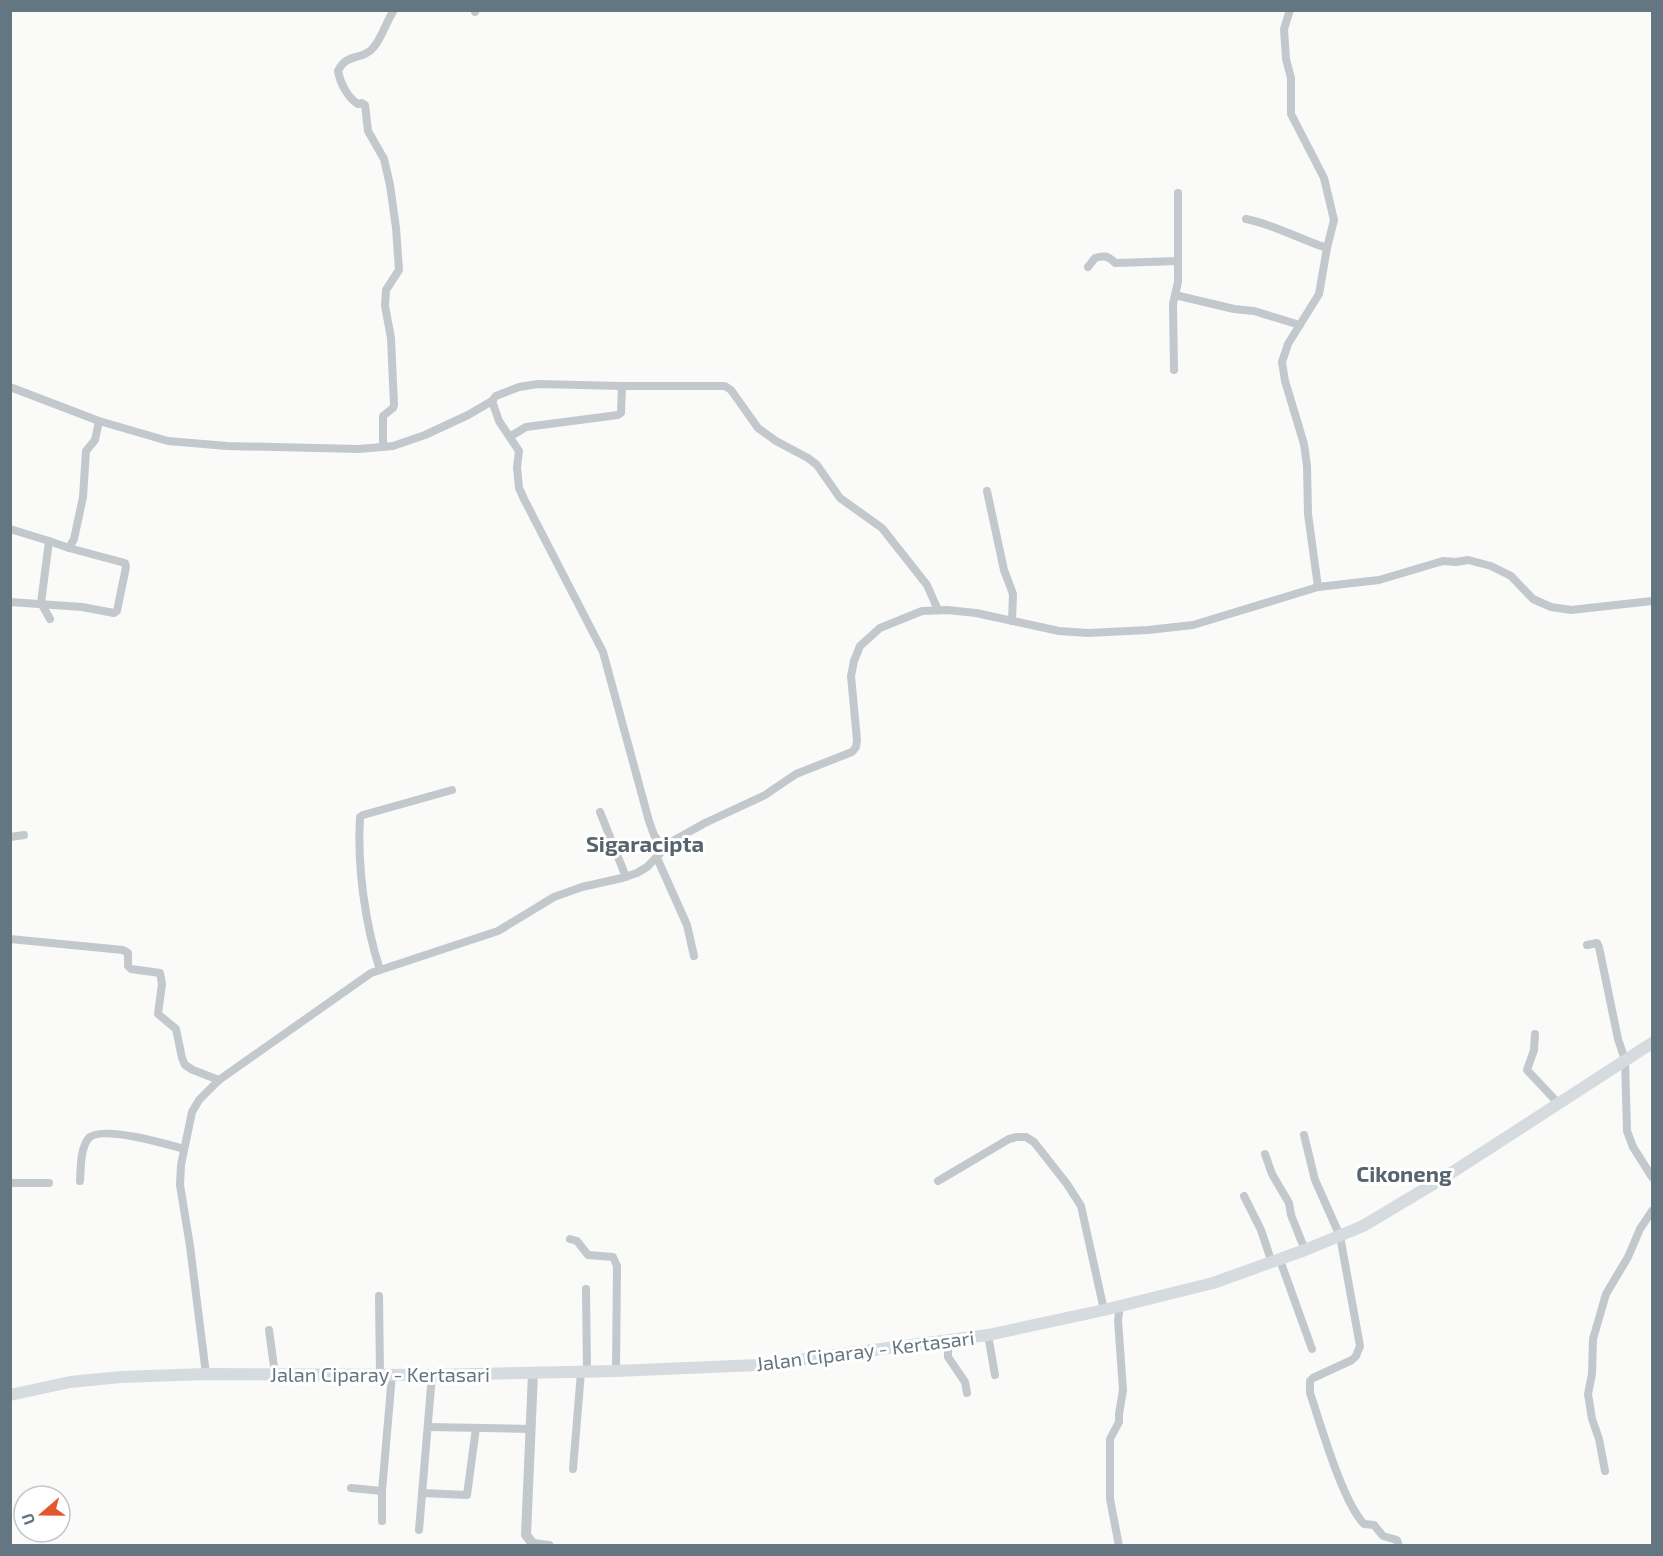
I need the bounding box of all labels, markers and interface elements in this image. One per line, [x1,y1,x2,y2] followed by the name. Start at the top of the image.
[586,830,704,856] district label: Sigaracipta
[1356,1160,1452,1186] district label: Cikoneng
[754,1325,976,1375] street label: Jalan Ciparay - Kertasari
[270,1362,490,1386] street label: Jalan Ciparay - Kertasari
[12,1484,72,1544] north arrow
[17,1511,38,1528] text: U

